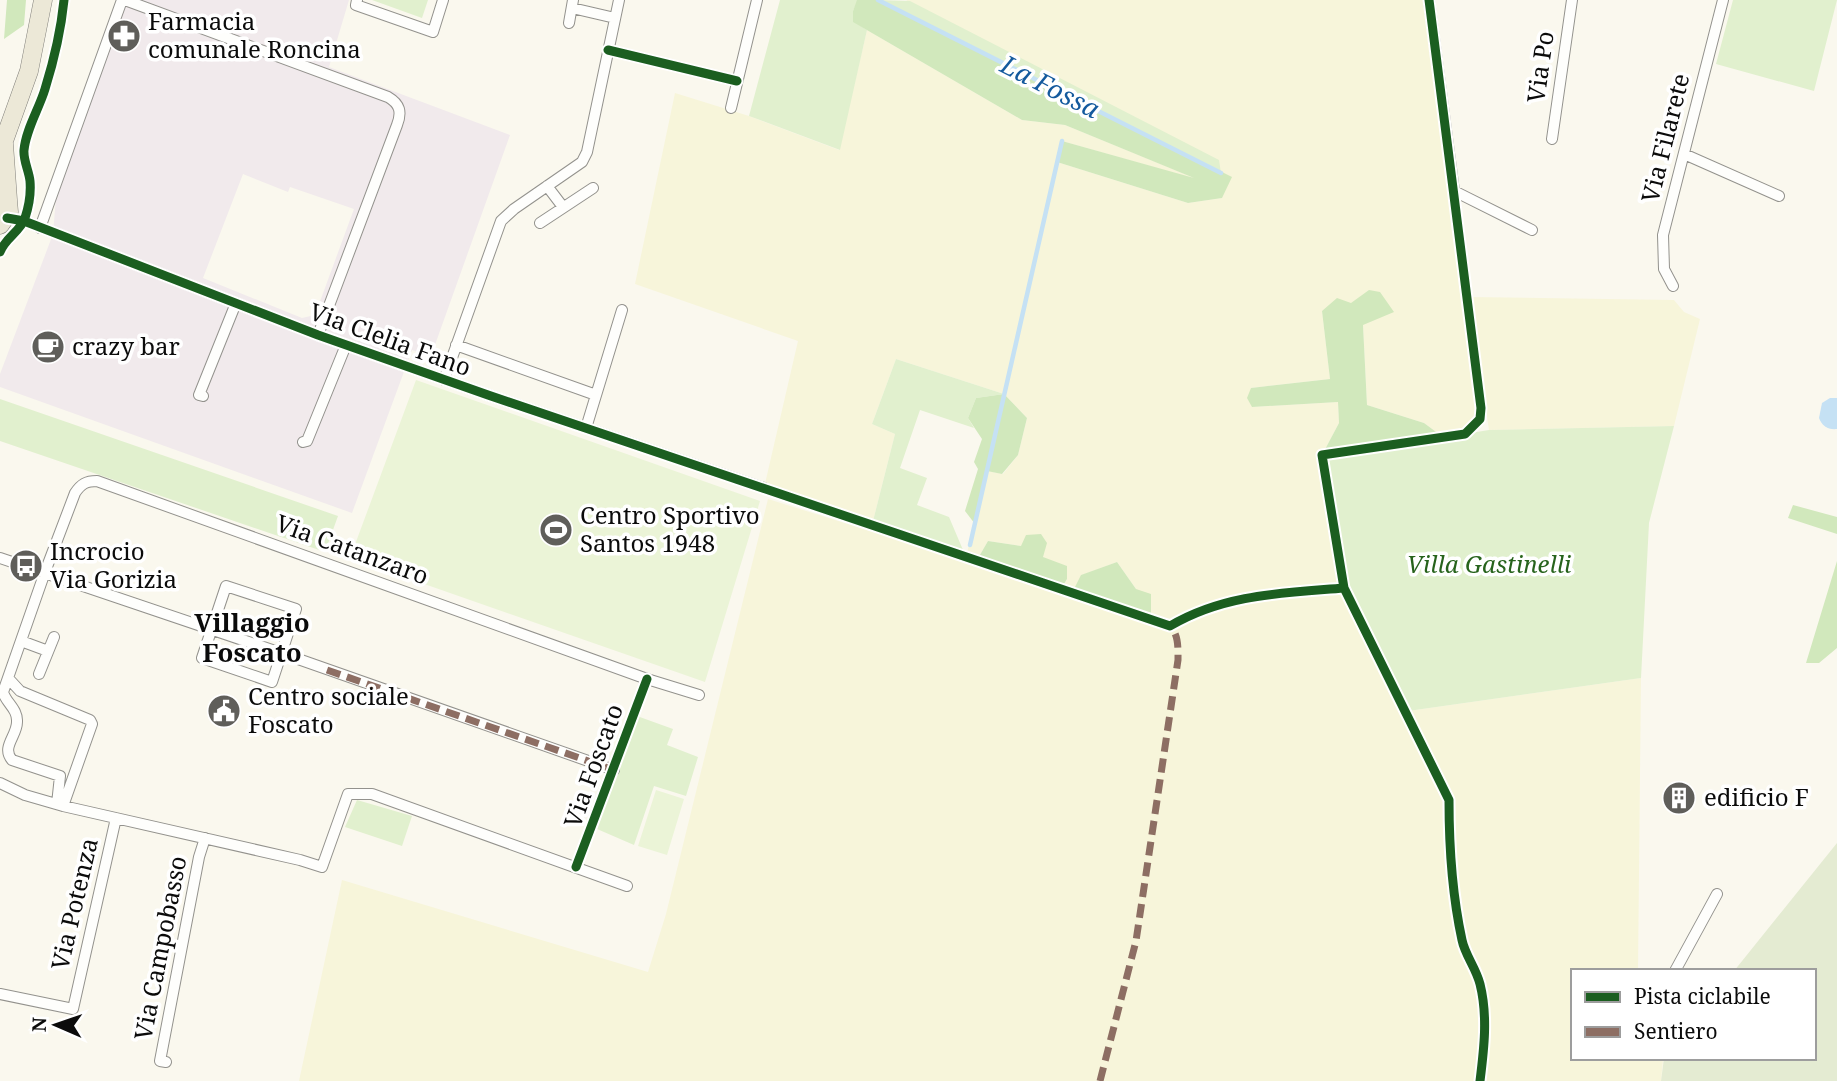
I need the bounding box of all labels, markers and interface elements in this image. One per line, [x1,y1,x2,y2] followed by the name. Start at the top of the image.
[148,4,361,65] place label: Farmacia comunale Roncina
[105,17,143,55] pharmacy icon: Farmacia comunale Roncina
[1518,29,1561,105] street label: Via Po
[994,45,1106,126] water label: La Fossa
[1633,70,1697,206] street label: Via Filarete
[305,294,476,383] street label: Via Clelia Fano
[29,328,67,366] cafe icon: crazy bar
[72,329,180,362] place label: crazy bar
[580,498,760,559] place label: Centro Sportivo Santos 1948
[272,506,433,591] street label: Via Catanzaro
[537,511,575,549] sports icon: Centro Sportivo Santos 1948
[50,534,177,595] place label: Incrocio Via Gorizia
[7,547,45,585] bus stop icon: Incrocio Via Gorizia
[1407,547,1571,580] park label: Villa Gastinelli
[194,604,310,670] district label: Villaggio Foscato
[248,679,409,740] place label: Centro sociale Foscato
[205,692,243,730] public building icon: Centro sociale Foscato
[555,699,630,832] street label: Via Foscato
[1660,779,1698,817] building icon: edificio F
[1704,780,1809,813] place label: edificio F
[42,834,105,973] street label: Via Potenza
[126,853,194,1043] street label: Via Campobasso
[1571,969,1816,1060] legend
[1634,982,1771,1010] text: Pista ciclabile
[21,990,91,1060] north arrow
[26,1016,52,1032] text: N
[1634,1017,1718,1045] text: Sentiero

